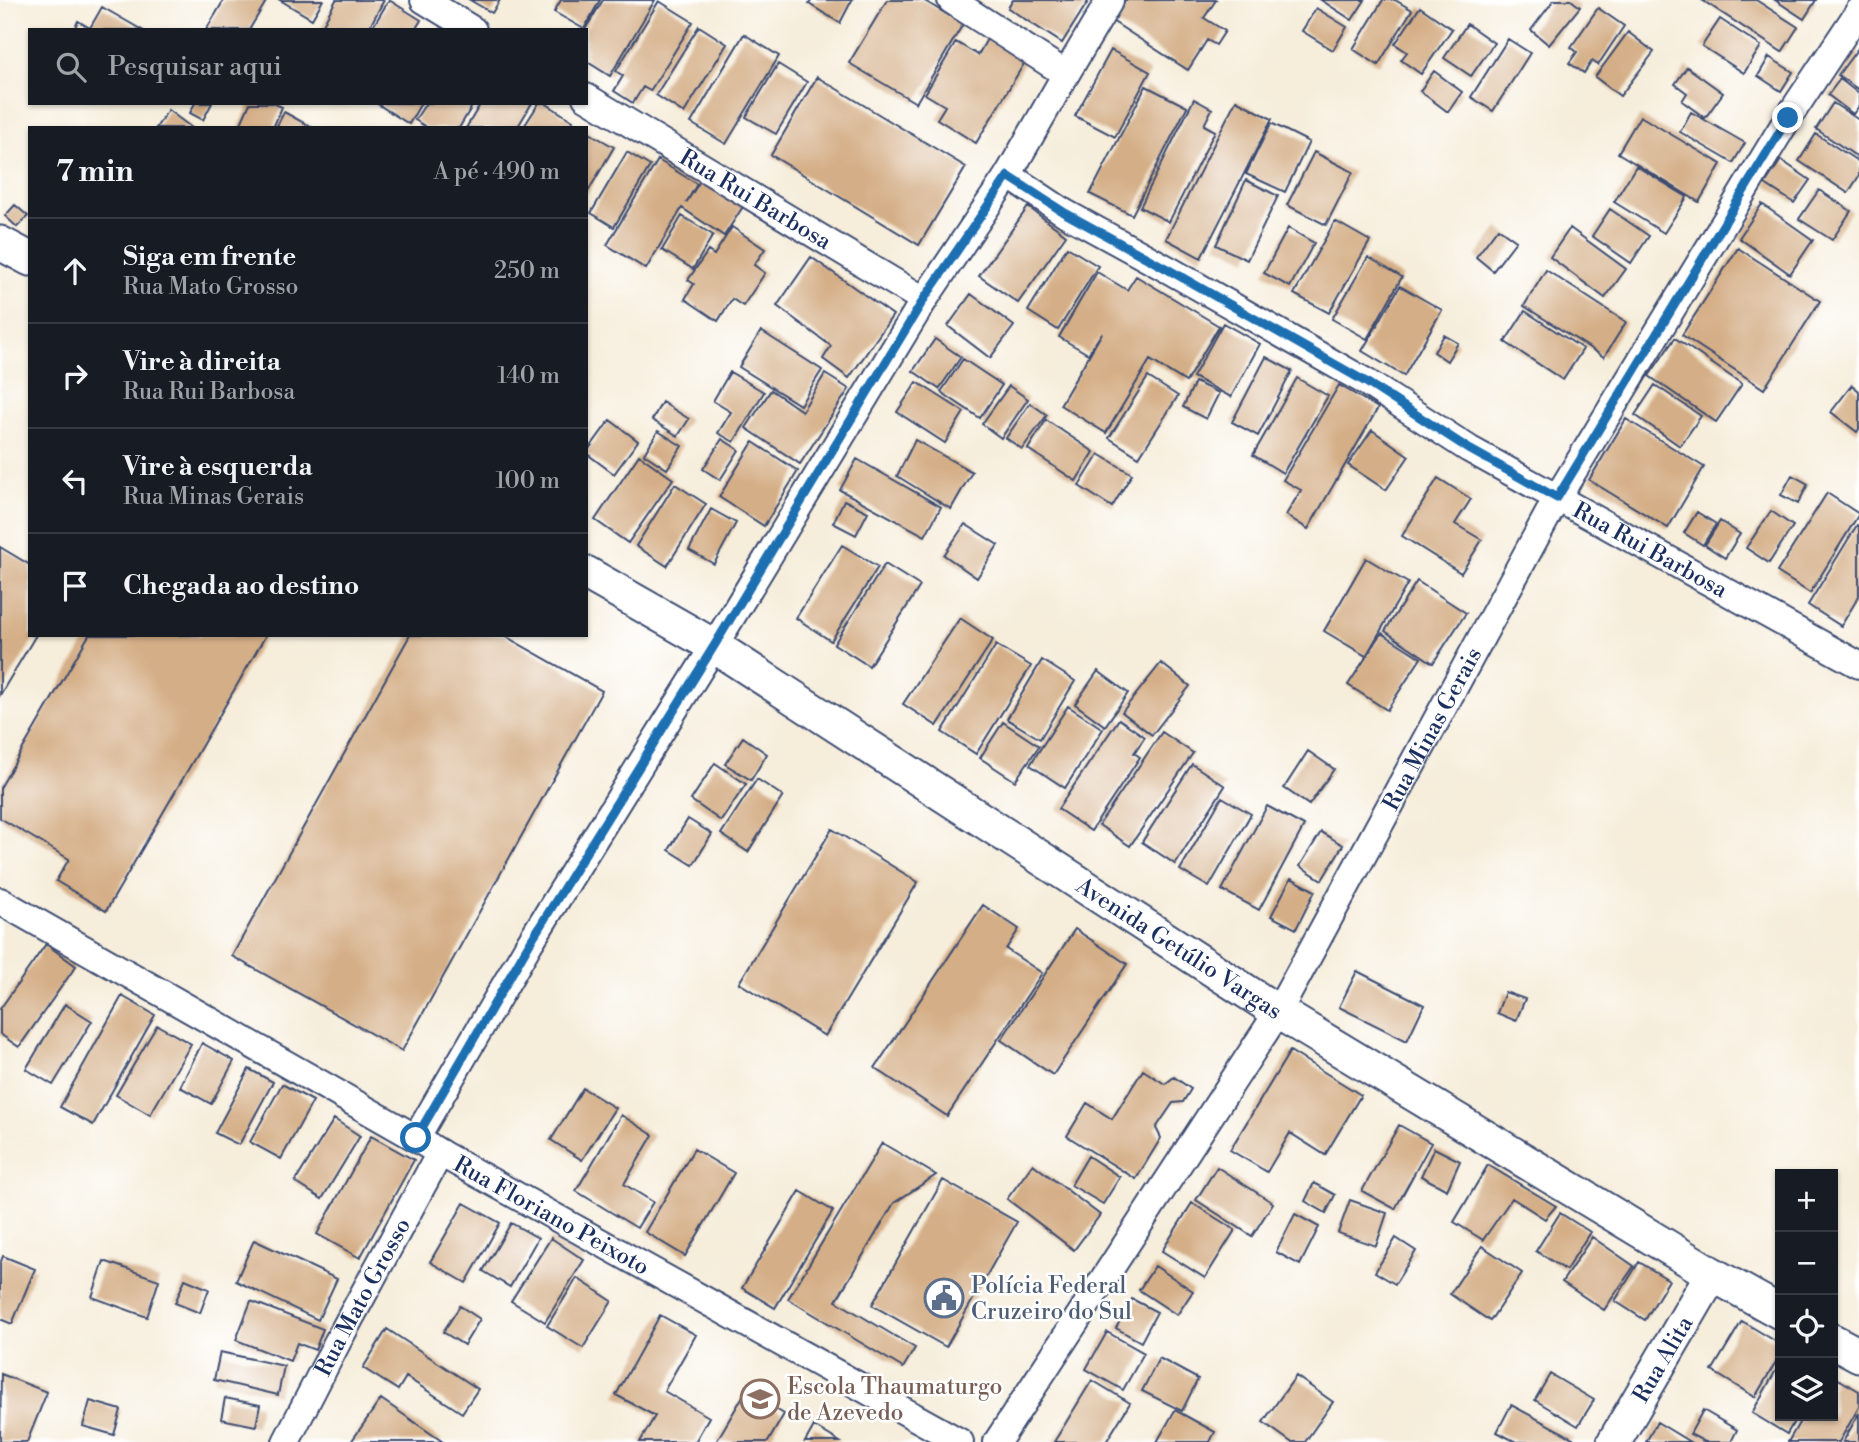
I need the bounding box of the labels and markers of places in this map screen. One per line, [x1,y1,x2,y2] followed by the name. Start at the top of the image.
[971,1272,1132,1326] place label: Polícia Federal Cruzeiro do Sul
[923,1277,965,1319] public building icon: Polícia Federal Cruzeiro do Sul
[787,1373,1003,1427] place label: Escola Thaumaturgo de Azevedo
[739,1378,781,1420] school or university icon: Escola Thaumaturgo de Azevedo

